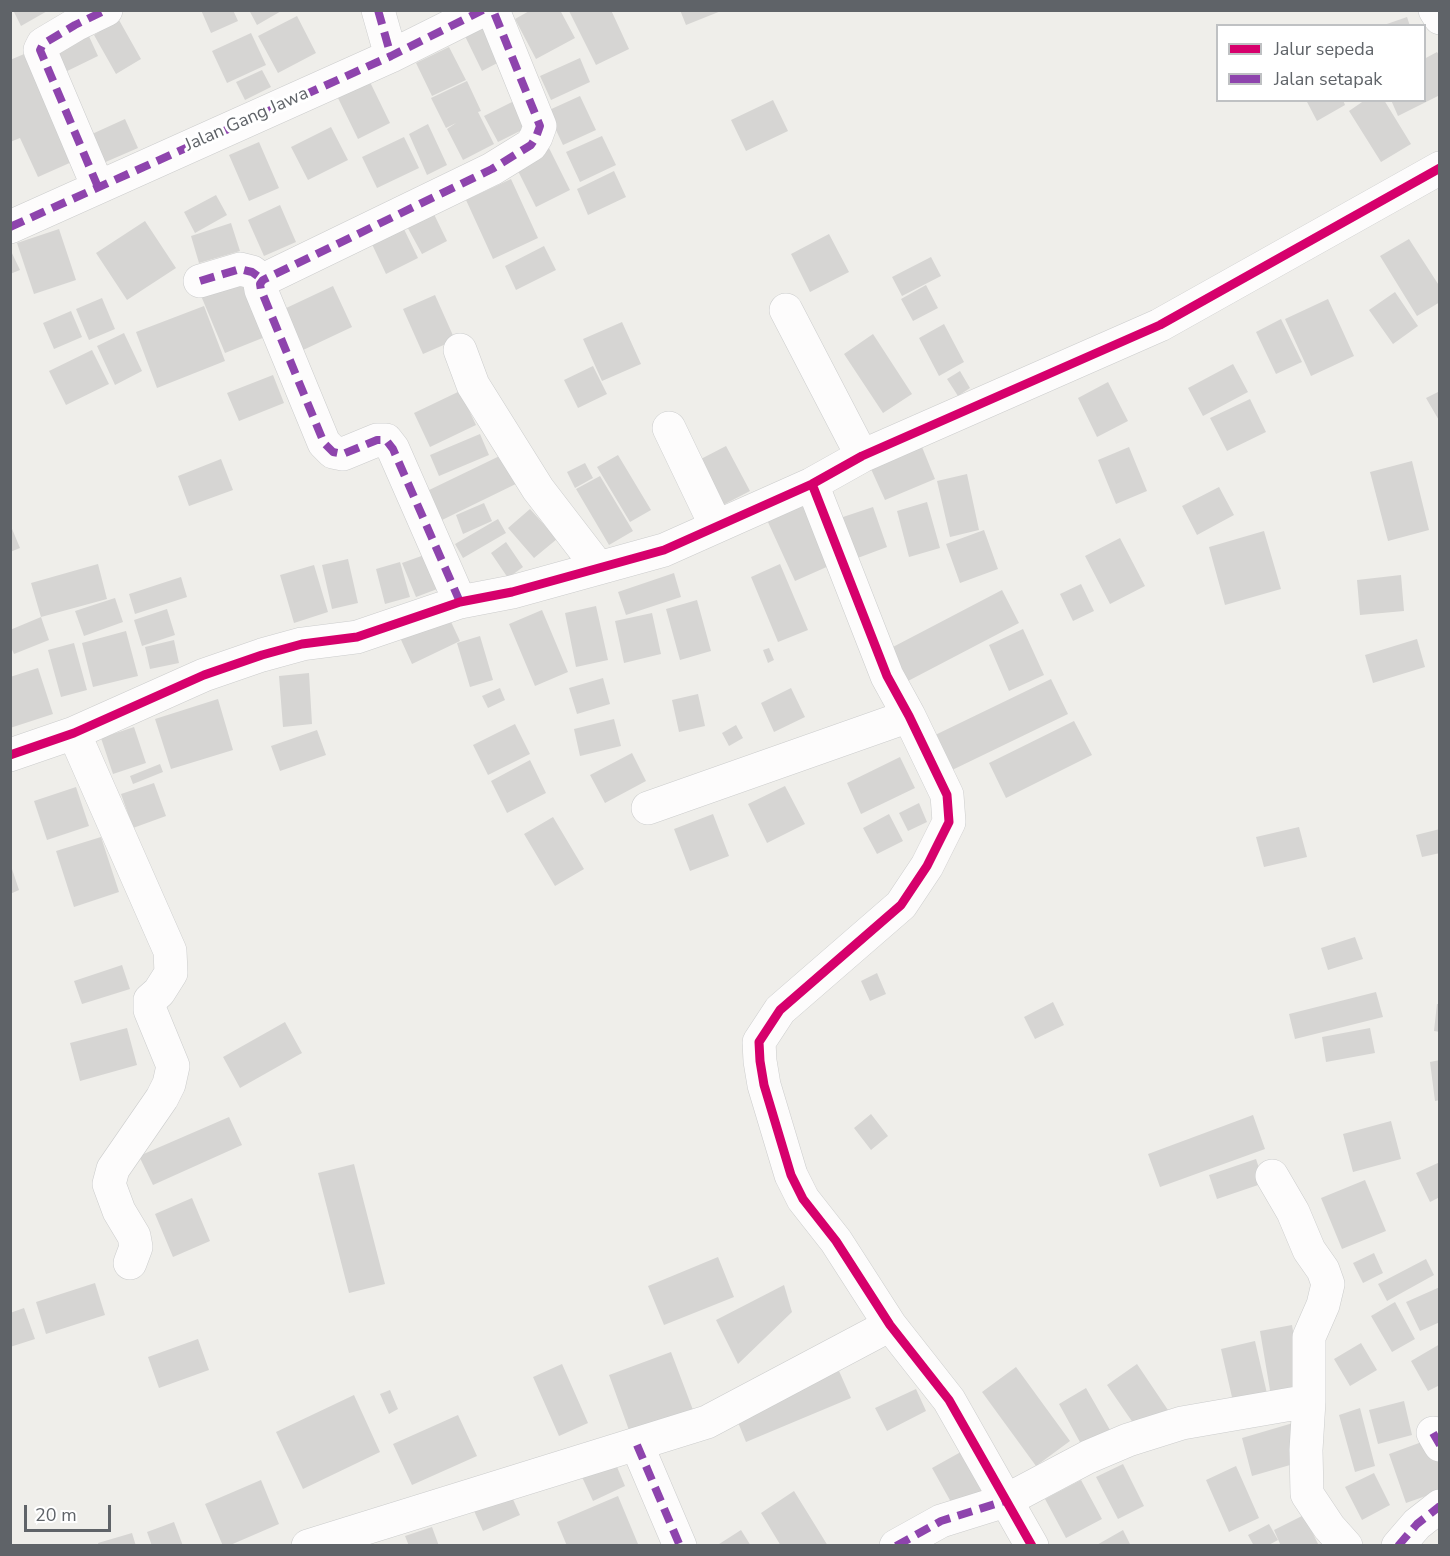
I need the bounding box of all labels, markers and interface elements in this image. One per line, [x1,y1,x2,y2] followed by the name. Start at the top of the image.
[1216,24,1426,102] legend
[1274,37,1374,61] text: Jalur sepeda
[1274,67,1382,91] text: Jalan setapak
[182,83,312,157] street label: Jalan Gang Jawa
[27,1493,114,1531] scale bar
[35,1503,77,1527] text: 20 m

